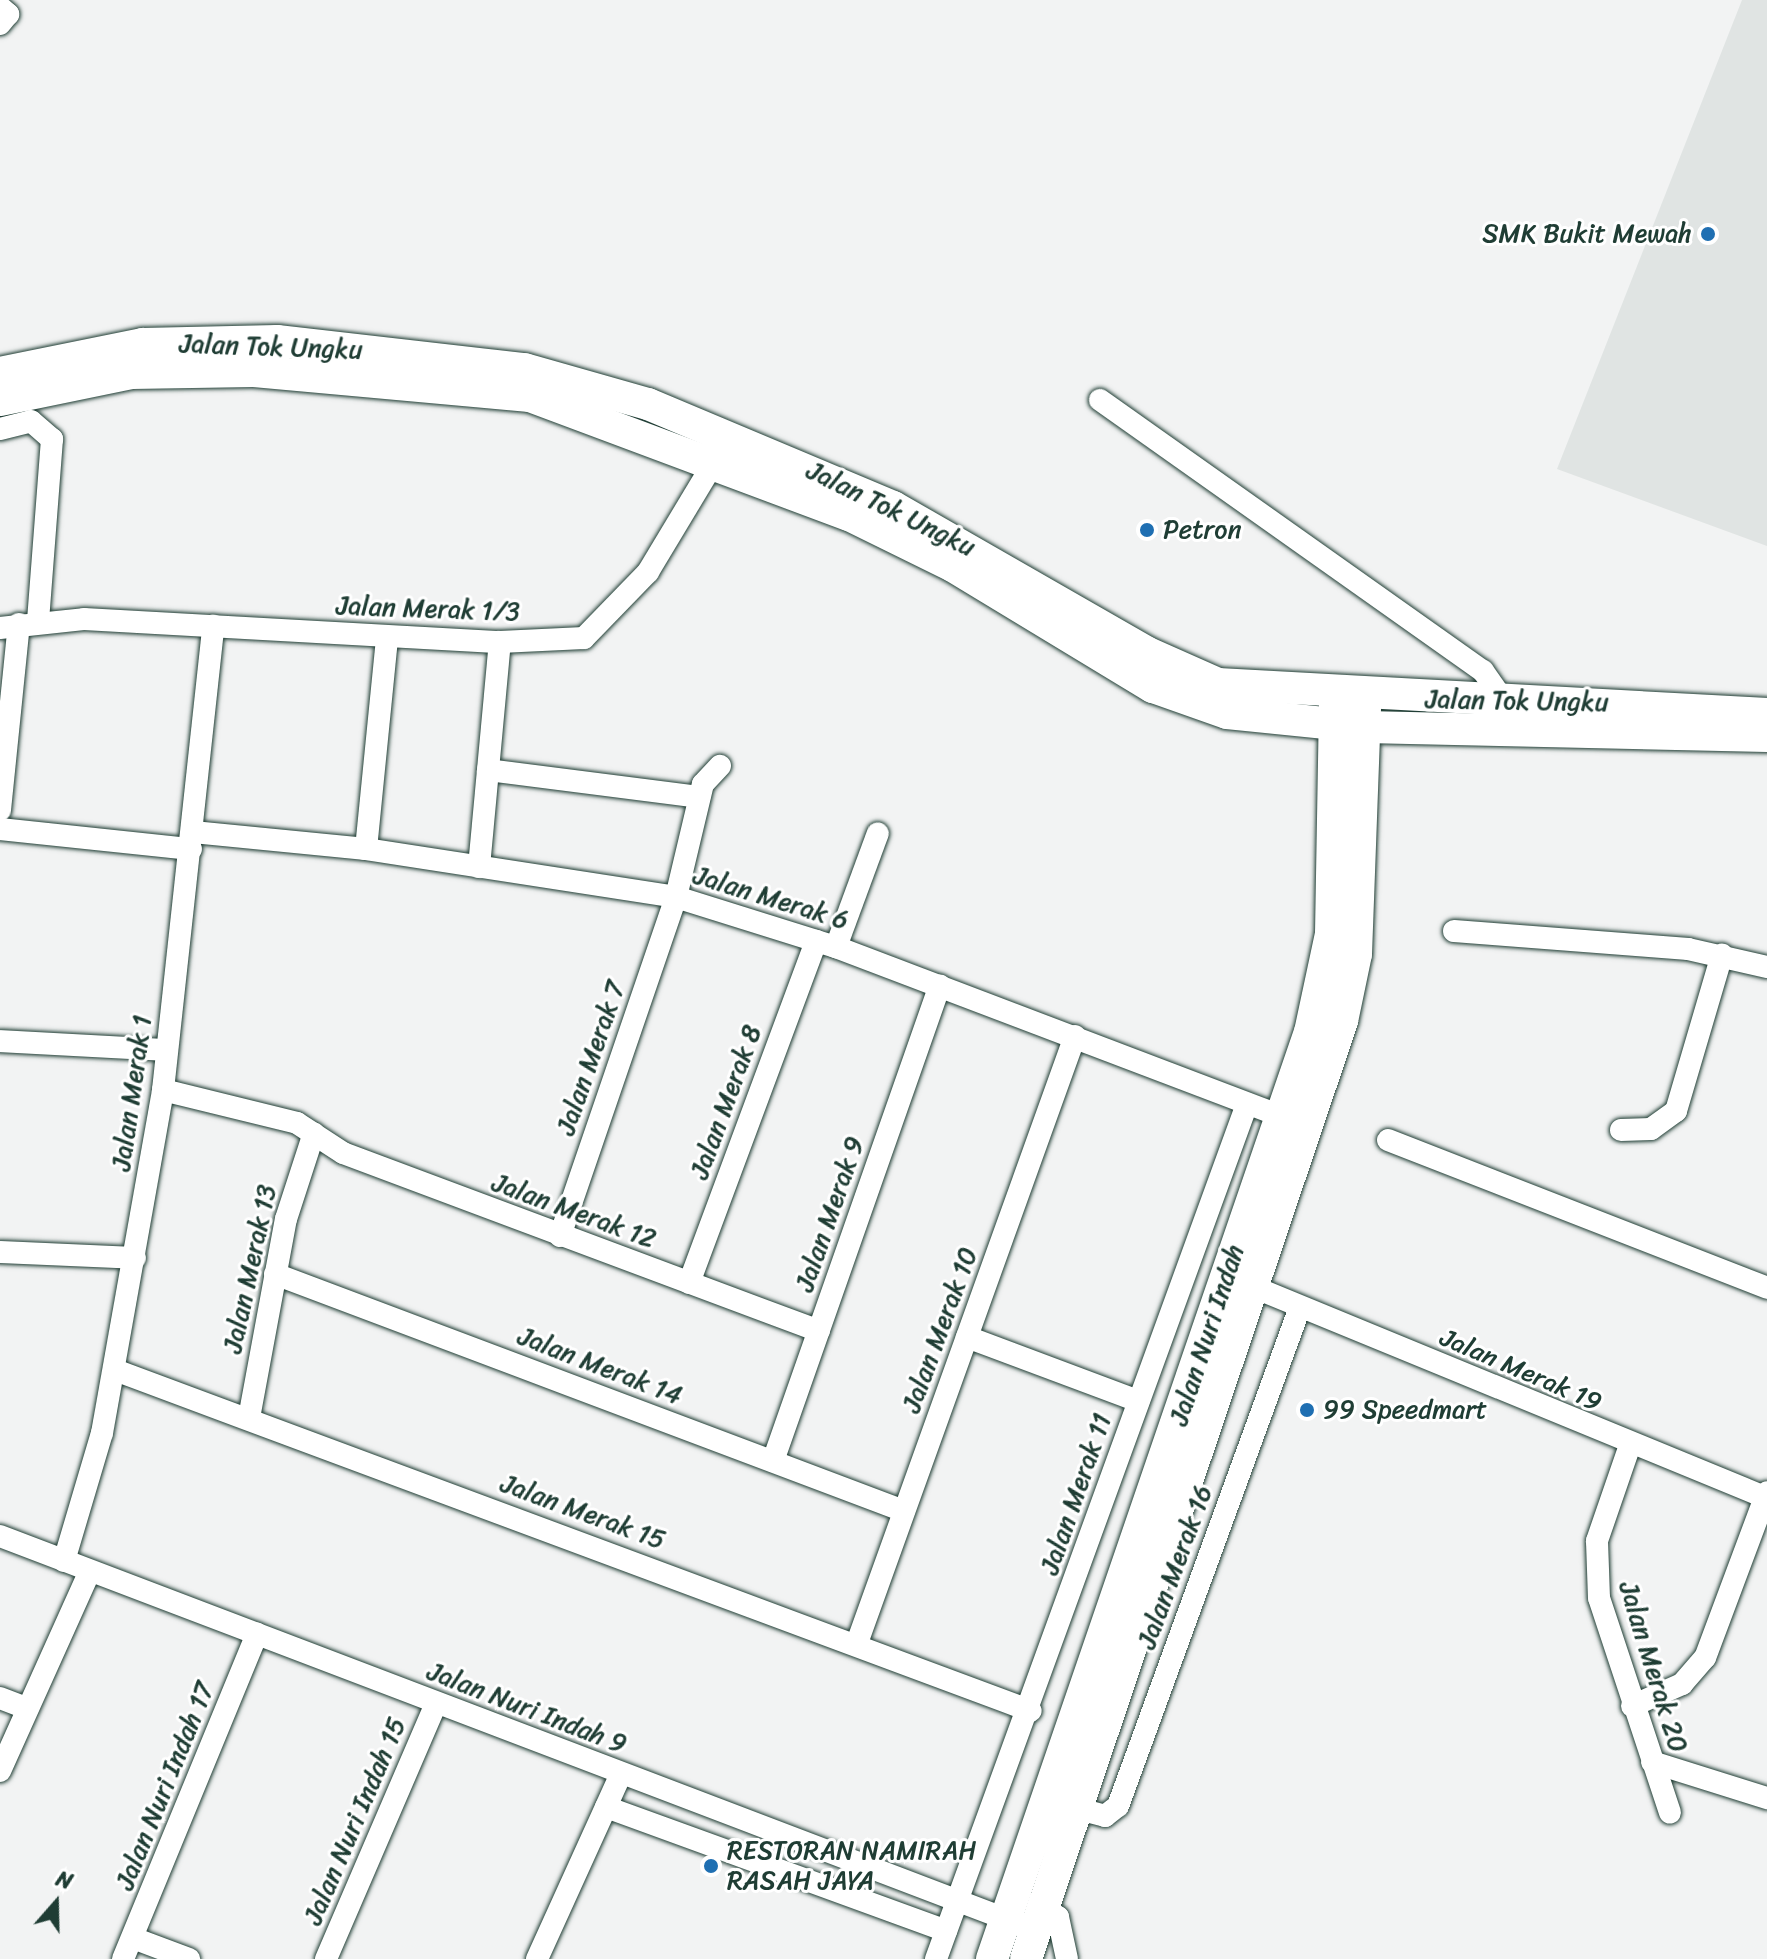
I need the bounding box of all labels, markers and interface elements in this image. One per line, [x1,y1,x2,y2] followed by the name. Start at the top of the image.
[1482,218,1692,250] place label: SMK Bukit Mewah
[1699,225,1717,243] marker: SMK Bukit Mewah
[178,328,364,366] street label: Jalan Tok Ungku
[801,455,981,563] street label: Jalan Tok Ungku
[1163,514,1241,546] place label: Petron
[1138,521,1156,539] marker: Petron
[336,590,520,628] street label: Jalan Merak 1/3
[1425,684,1609,718] street label: Jalan Tok Ungku
[690,860,852,936] street label: Jalan Merak 6
[550,977,632,1139] street label: Jalan Merak 7
[106,1013,158,1173] street label: Jalan Merak 1
[684,1021,768,1183] street label: Jalan Merak 8
[789,1133,871,1295] street label: Jalan Merak 9
[488,1167,660,1255] street label: Jalan Merak 12
[217,1182,283,1356] street label: Jalan Merak 13
[1163,1241,1251,1429] street label: Jalan Nuri Indah
[896,1243,984,1417] street label: Jalan Merak 10
[514,1320,686,1412] street label: Jalan Merak 14
[1436,1322,1606,1418] street label: Jalan Merak 19
[1323,1394,1487,1426] place label: 99 Speedmart
[1298,1401,1316,1419] marker: 99 Speedmart
[1034,1410,1118,1578] street label: Jalan Merak 11
[497,1468,669,1556] street label: Jalan Merak 15
[1131,1481,1219,1653] street label: Jalan Merak 16
[1612,1578,1694,1756] street label: Jalan Merak 20
[423,1656,631,1760] street label: Jalan Nuri Indah 9
[109,1678,221,1894] street label: Jalan Nuri Indah 17
[297,1713,413,1929] street label: Jalan Nuri Indah 15
[727,1835,977,1896] place label: RESTORAN NAMIRAH RASAH JAYA
[702,1857,720,1875] marker: RESTORAN NAMIRAH RASAH JAYA
[51,1859,78,1901] text: N
[16,1863,96,1943] north arrow

